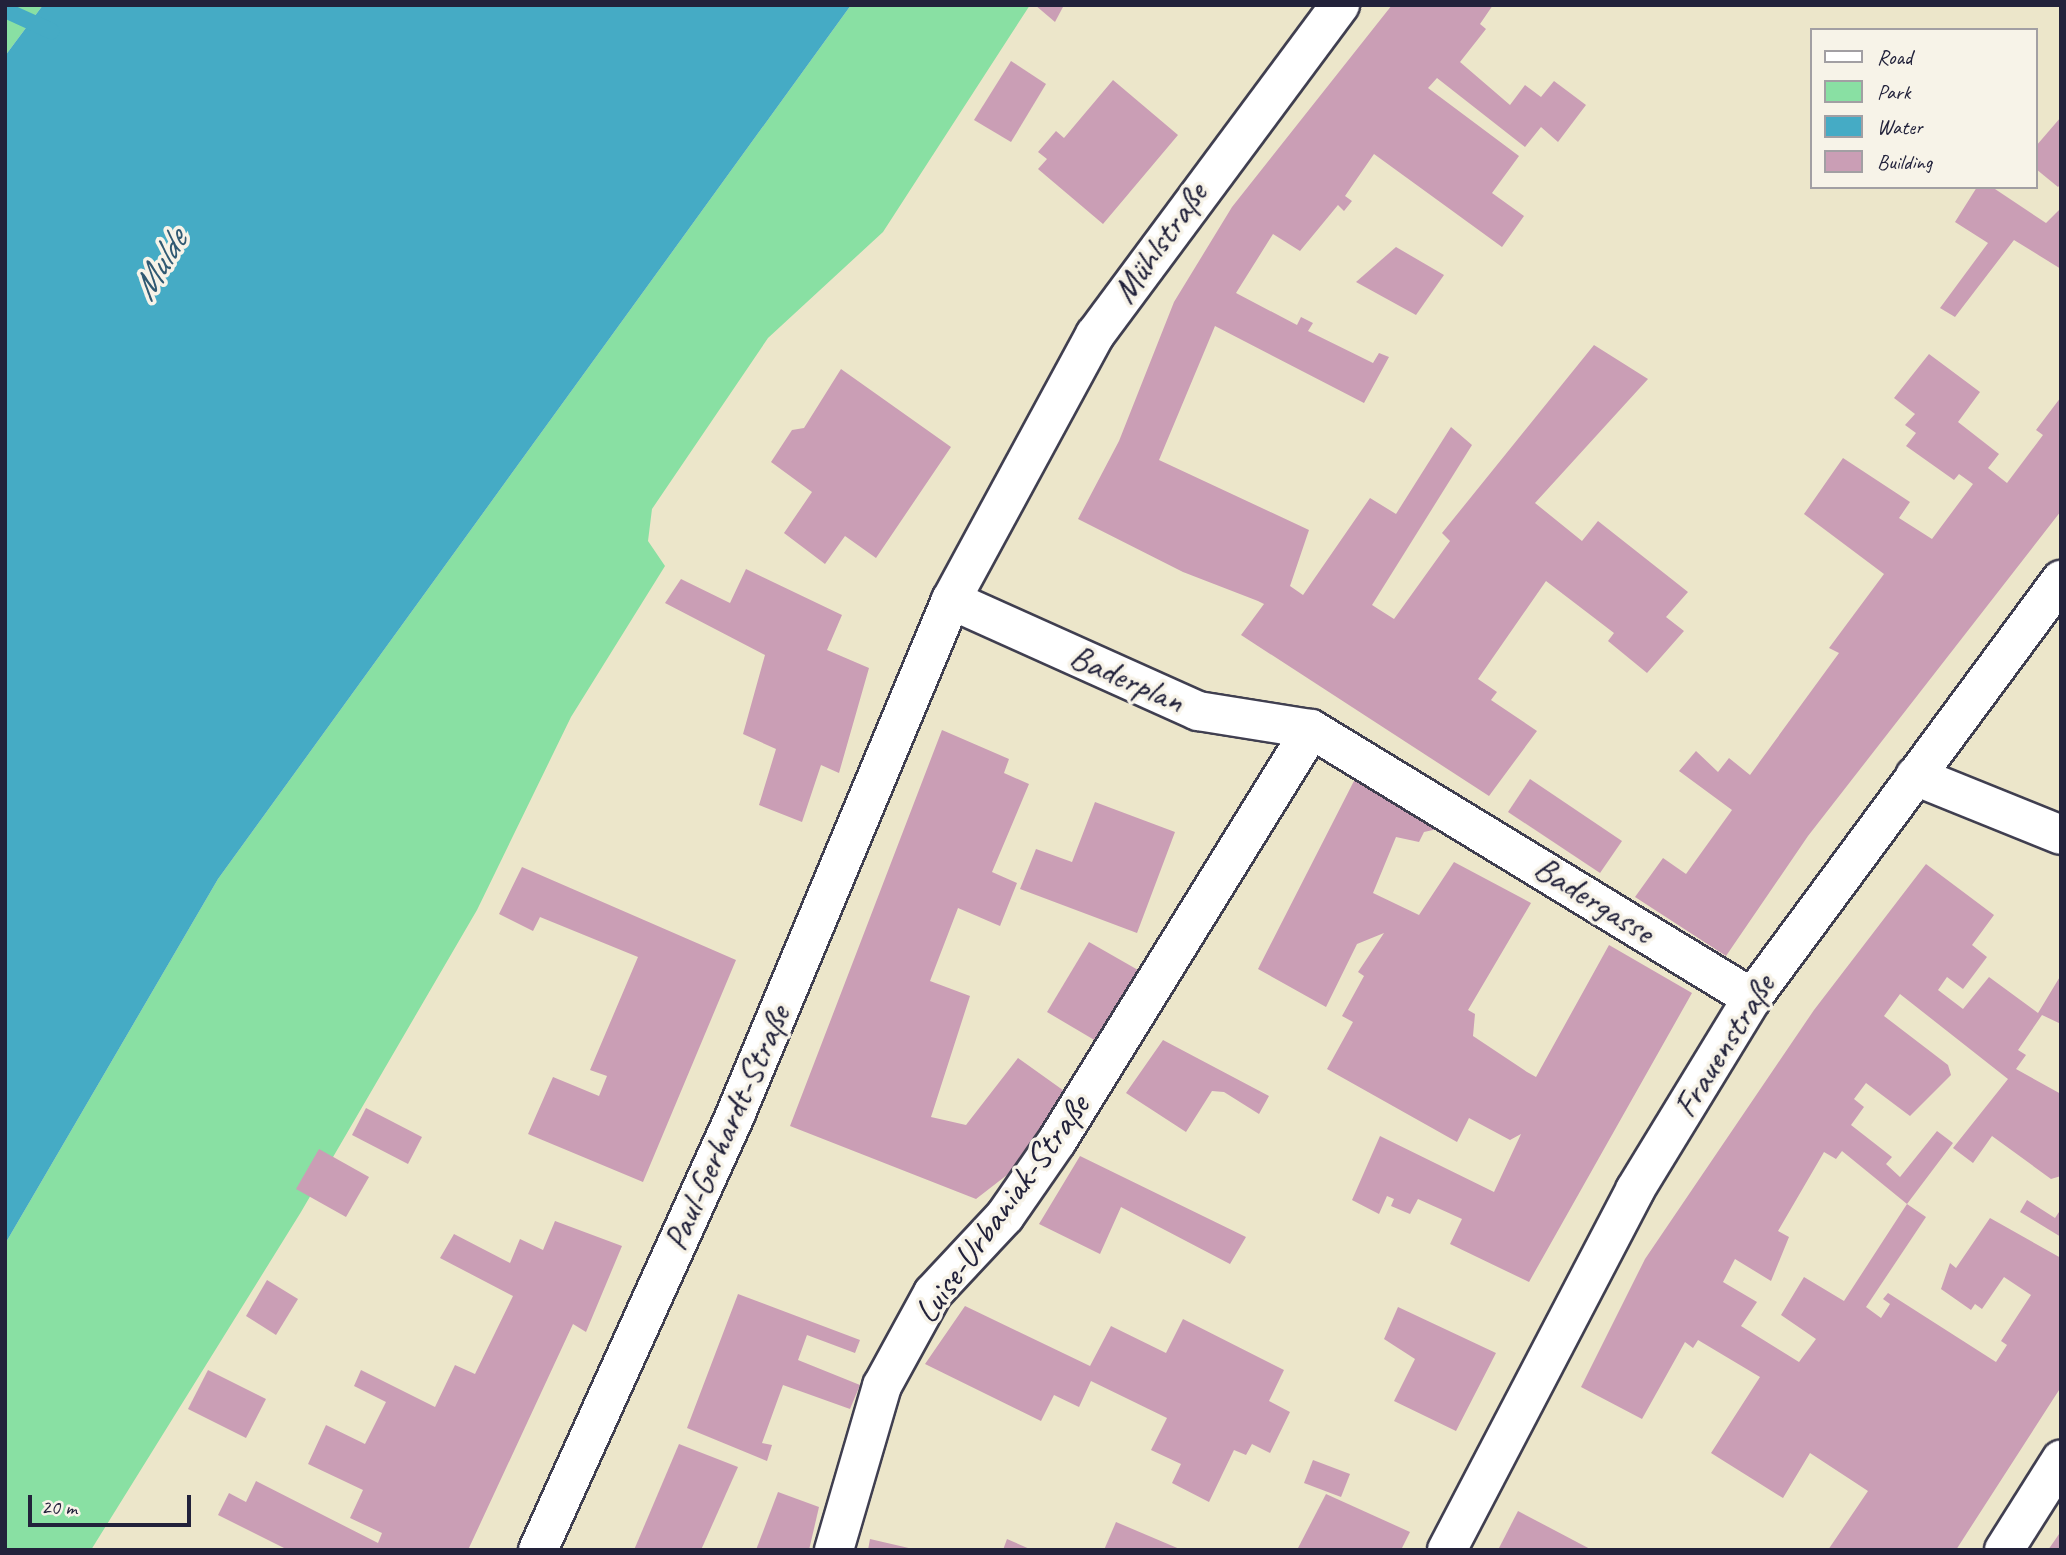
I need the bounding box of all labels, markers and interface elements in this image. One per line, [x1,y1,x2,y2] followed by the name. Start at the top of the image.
[1811,28,2038,189] legend
[1877,44,1912,70] text: Road
[1877,79,1910,105] text: Park
[1877,114,1923,140] text: Water
[1877,149,1932,175] text: Building
[1104,175,1216,311] street label: Mühlstraße
[121,222,197,308] water label: Mulde
[1063,635,1191,723] street label: Baderplan
[1526,847,1662,953] street label: Badergasse
[1664,967,1784,1125] street label: Frauenstraße
[654,999,800,1257] street label: Paul-Gerhardt-Straße
[905,1087,1099,1331] street label: Luise-Urbaniak-Straße
[32,1482,194,1526] scale bar
[41,1494,77,1520] text: 20 m

